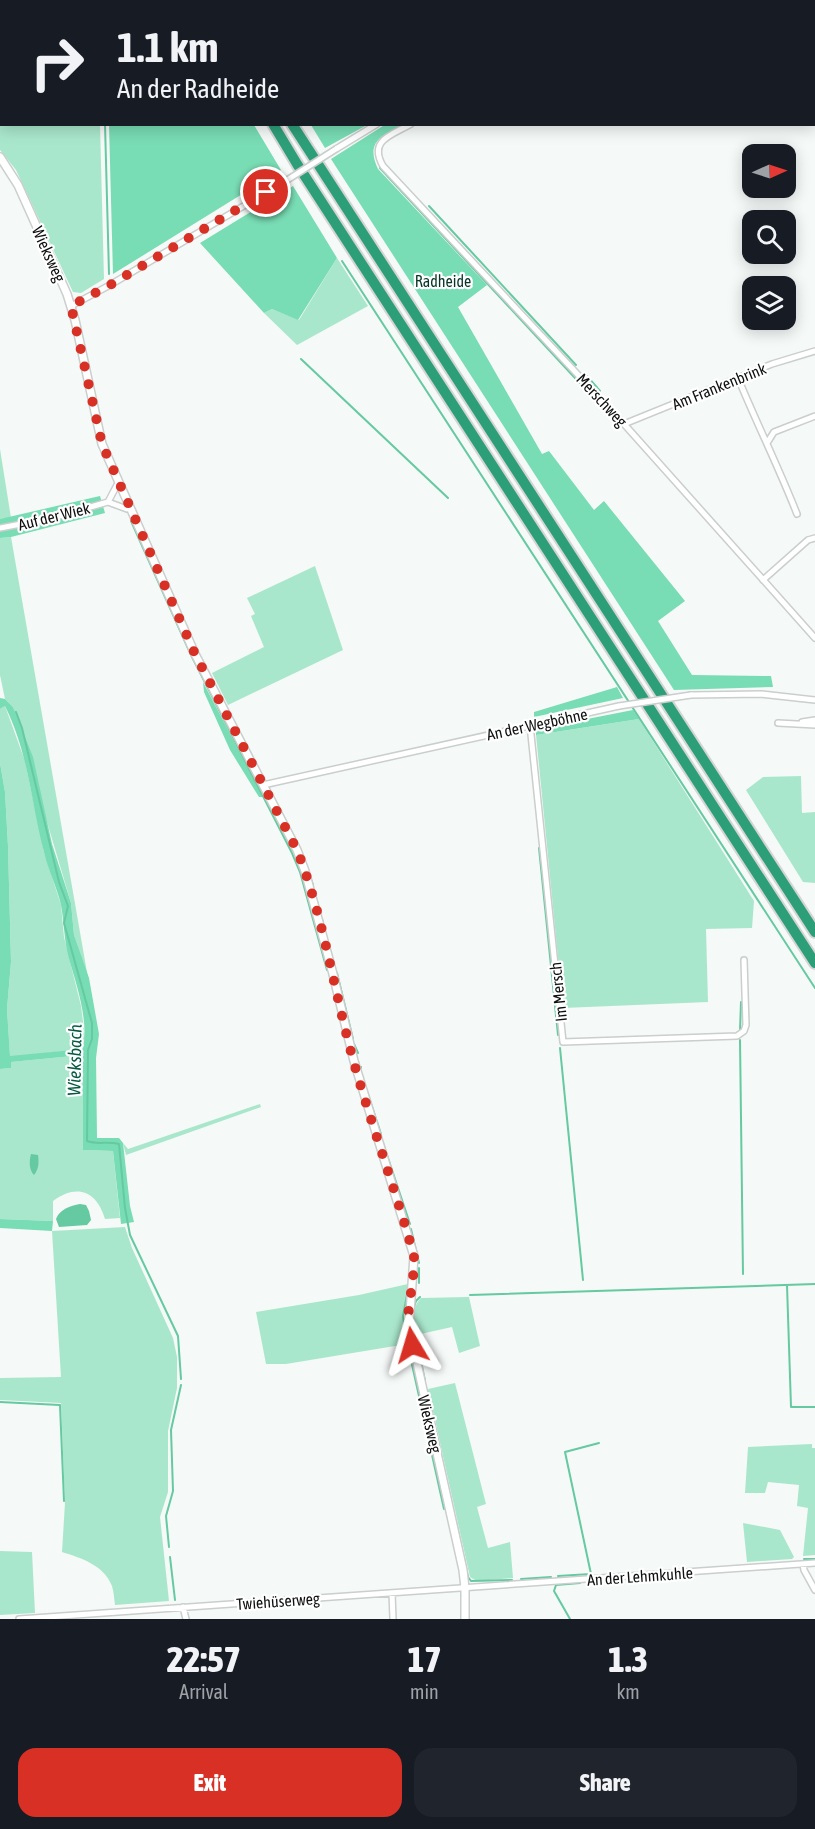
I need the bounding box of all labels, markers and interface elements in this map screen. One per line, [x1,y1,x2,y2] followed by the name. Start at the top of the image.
[117,23,218,71] text: 1.1 km
[18,24,96,102] icon: right
[117,73,279,104] text: An der Radheide
[742,144,796,198] north arrow
[742,144,796,330] map controls
[240,166,291,217] pin
[249,175,282,208] icon: arrive
[742,210,796,264] button: search
[28,223,69,285] street label: Wieksweg
[415,272,471,290] park label: Radheide
[742,276,796,330] button: layers
[669,359,769,413] street label: Am Frankenbrink
[572,370,631,431] street label: Merschweg
[16,498,92,534] street label: Auf der Wiek
[485,705,589,744] street label: An der Wegböhne
[546,961,570,1023] street label: Im Mersch
[63,1024,86,1096] water label: Wieksbach
[380,1313,444,1377] position arrow
[414,1393,445,1455] street label: Wieksweg
[586,1563,694,1589] street label: An der Lehmkuhle
[236,1589,320,1614] street label: Twiehüserweg
[167,1638,241,1680] text: 22:57
[408,1638,441,1680] text: 17
[608,1638,648,1680] text: 1.3
[179,1680,228,1703] text: Arrival
[410,1680,439,1703] text: min
[617,1680,640,1703] text: km
[18,1748,402,1817] button: Exit
[414,1748,797,1817] button: Share

